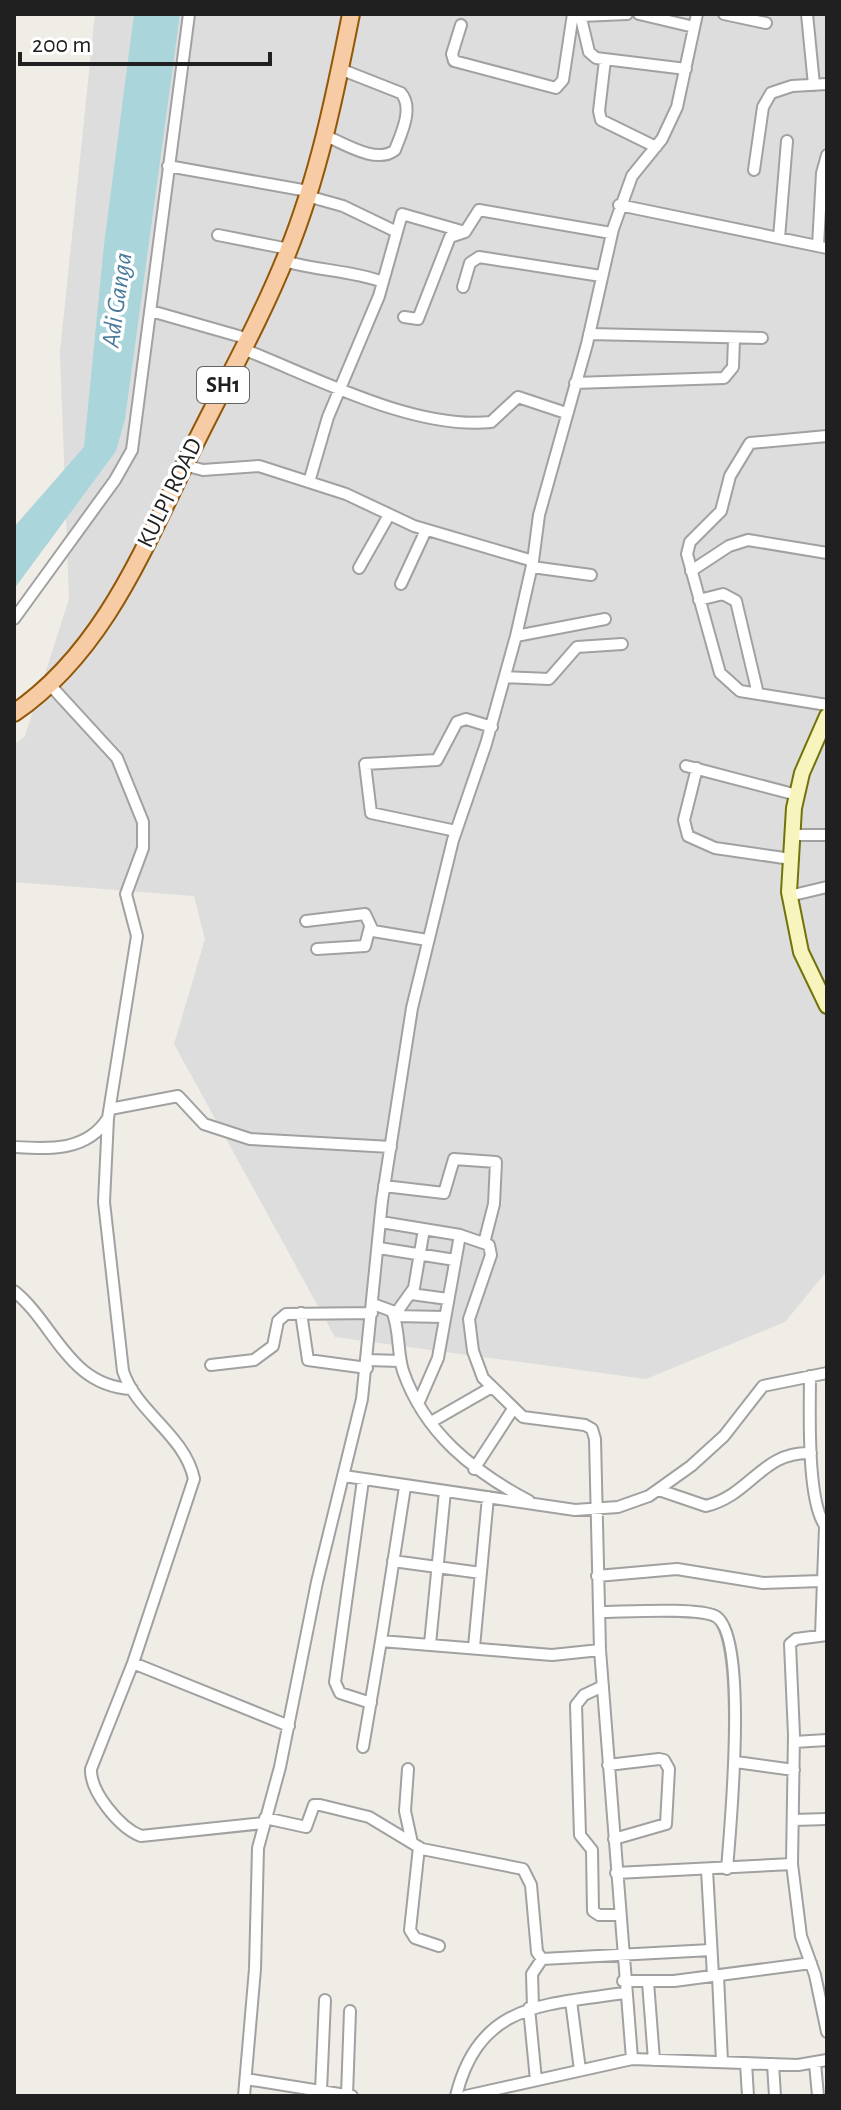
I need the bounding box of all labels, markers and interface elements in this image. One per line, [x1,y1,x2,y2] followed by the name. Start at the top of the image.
[20,16,270,66] scale bar
[32,33,91,57] text: 200 m
[97,251,137,350] water label: Adi Ganga
[197,367,249,403] road number: SH1
[133,435,207,551] street label: KULPI ROAD

